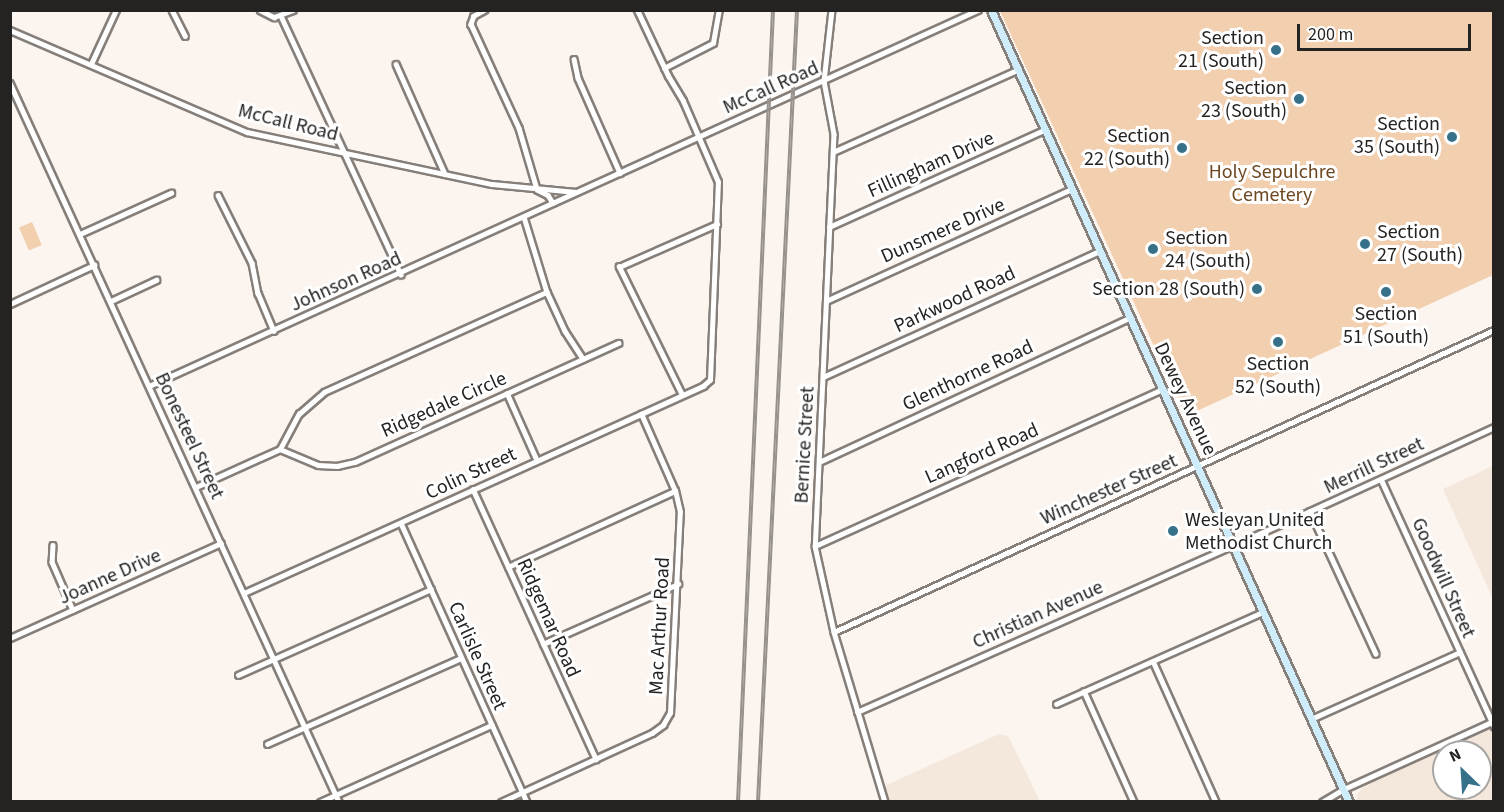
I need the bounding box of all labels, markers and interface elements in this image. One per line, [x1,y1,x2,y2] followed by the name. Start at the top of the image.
[1300,12,1474,50] scale bar
[1308,22,1353,47] text: 200 m
[1178,27,1264,74] place label: Section 21 (South)
[1269,43,1283,57] marker: Section 21 (South)
[719,56,823,120] street label: McCall Road
[1201,76,1287,123] place label: Section 23 (South)
[1292,92,1306,106] marker: Section 23 (South)
[235,99,341,147] street label: McCall Road
[1354,113,1440,160] place label: Section 35 (South)
[1084,124,1170,171] place label: Section 22 (South)
[864,126,998,204] street label: Fillingham Drive
[1445,130,1459,144] marker: Section 35 (South)
[1175,141,1189,155] marker: Section 22 (South)
[1209,161,1335,208] park label: Holy Sepulchre Cemetery
[877,193,1009,269] street label: Dunsmere Drive
[1377,220,1463,267] place label: Section 27 (South)
[1165,226,1251,273] place label: Section 24 (South)
[1358,237,1372,251] marker: Section 27 (South)
[1146,242,1160,256] marker: Section 24 (South)
[287,247,405,317] street label: Johnson Road
[890,261,1020,339] street label: Parkwood Road
[1092,277,1245,301] place label: Section 28 (South)
[1250,282,1264,296] marker: Section 28 (South)
[1379,285,1393,299] marker: Section 51 (South)
[1343,302,1429,349] place label: Section 51 (South)
[899,335,1037,417] street label: Glenthorne Road
[1271,335,1285,349] marker: Section 52 (South)
[1148,339,1222,459] street label: Dewey Avenue
[1235,352,1321,399] place label: Section 52 (South)
[378,367,510,443] street label: Ridgedale Circle
[149,369,229,503] street label: Bonesteel Street
[790,386,820,504] street label: Bernice Street
[921,418,1043,490] street label: Langford Road
[1320,432,1428,500] street label: Merrill Street
[422,443,520,505] street label: Colin Street
[1037,449,1181,531] street label: Winchester Street
[1185,508,1332,555] place label: Wesleyan United Methodist Church
[1406,514,1480,642] street label: Goodwill Street
[1166,524,1180,538] marker: Wesleyan United Methodist Church
[55,544,165,610] street label: Joanne Drive
[511,555,585,681] street label: Ridgemar Road
[644,557,676,695] street label: Mac Arthur Road
[969,575,1107,655] street label: Christian Avenue
[442,598,512,714] street label: Carlisle Street
[1432,740,1492,800] north arrow
[1446,743,1465,768] text: N

